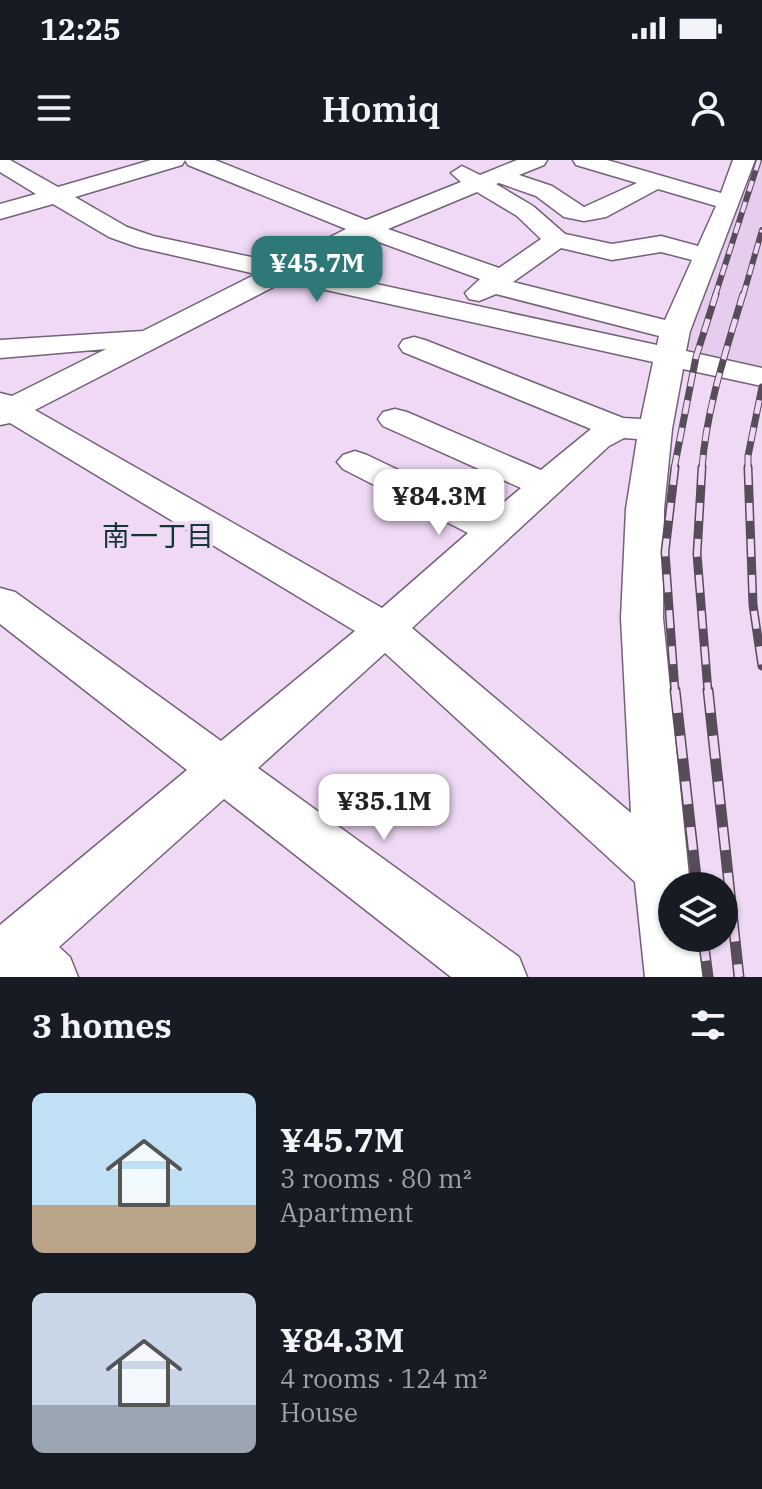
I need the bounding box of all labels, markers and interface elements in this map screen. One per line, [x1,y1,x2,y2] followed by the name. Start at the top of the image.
[40,9,121,48] text: 12:25
[322,85,440,132] text: Homiq
[32,86,76,130] icon: menu
[686,86,730,130] icon: person
[252,236,382,304] pin: ¥45.7M
[269,245,365,279] text: ¥45.7M
[374,469,504,537] pin: ¥84.3M
[391,478,487,512] text: ¥84.3M
[102,517,214,554] district label: 南一丁目
[319,774,449,842] pin: ¥35.1M
[336,783,432,817] text: ¥35.1M
[658,872,738,952] map controls
[658,872,738,952] button: layers
[32,1003,172,1047] text: 3 homes
[686,1003,730,1047] icon: filters
[280,1117,404,1161] text: ¥45.7M
[96,1125,192,1221] icon: home
[280,1161,472,1195] text: 3 rooms · 80 m²
[280,1195,413,1229] text: Apartment
[280,1317,404,1361] text: ¥84.3M
[96,1325,192,1421] icon: home
[280,1361,487,1395] text: 4 rooms · 124 m²
[280,1395,358,1429] text: House

